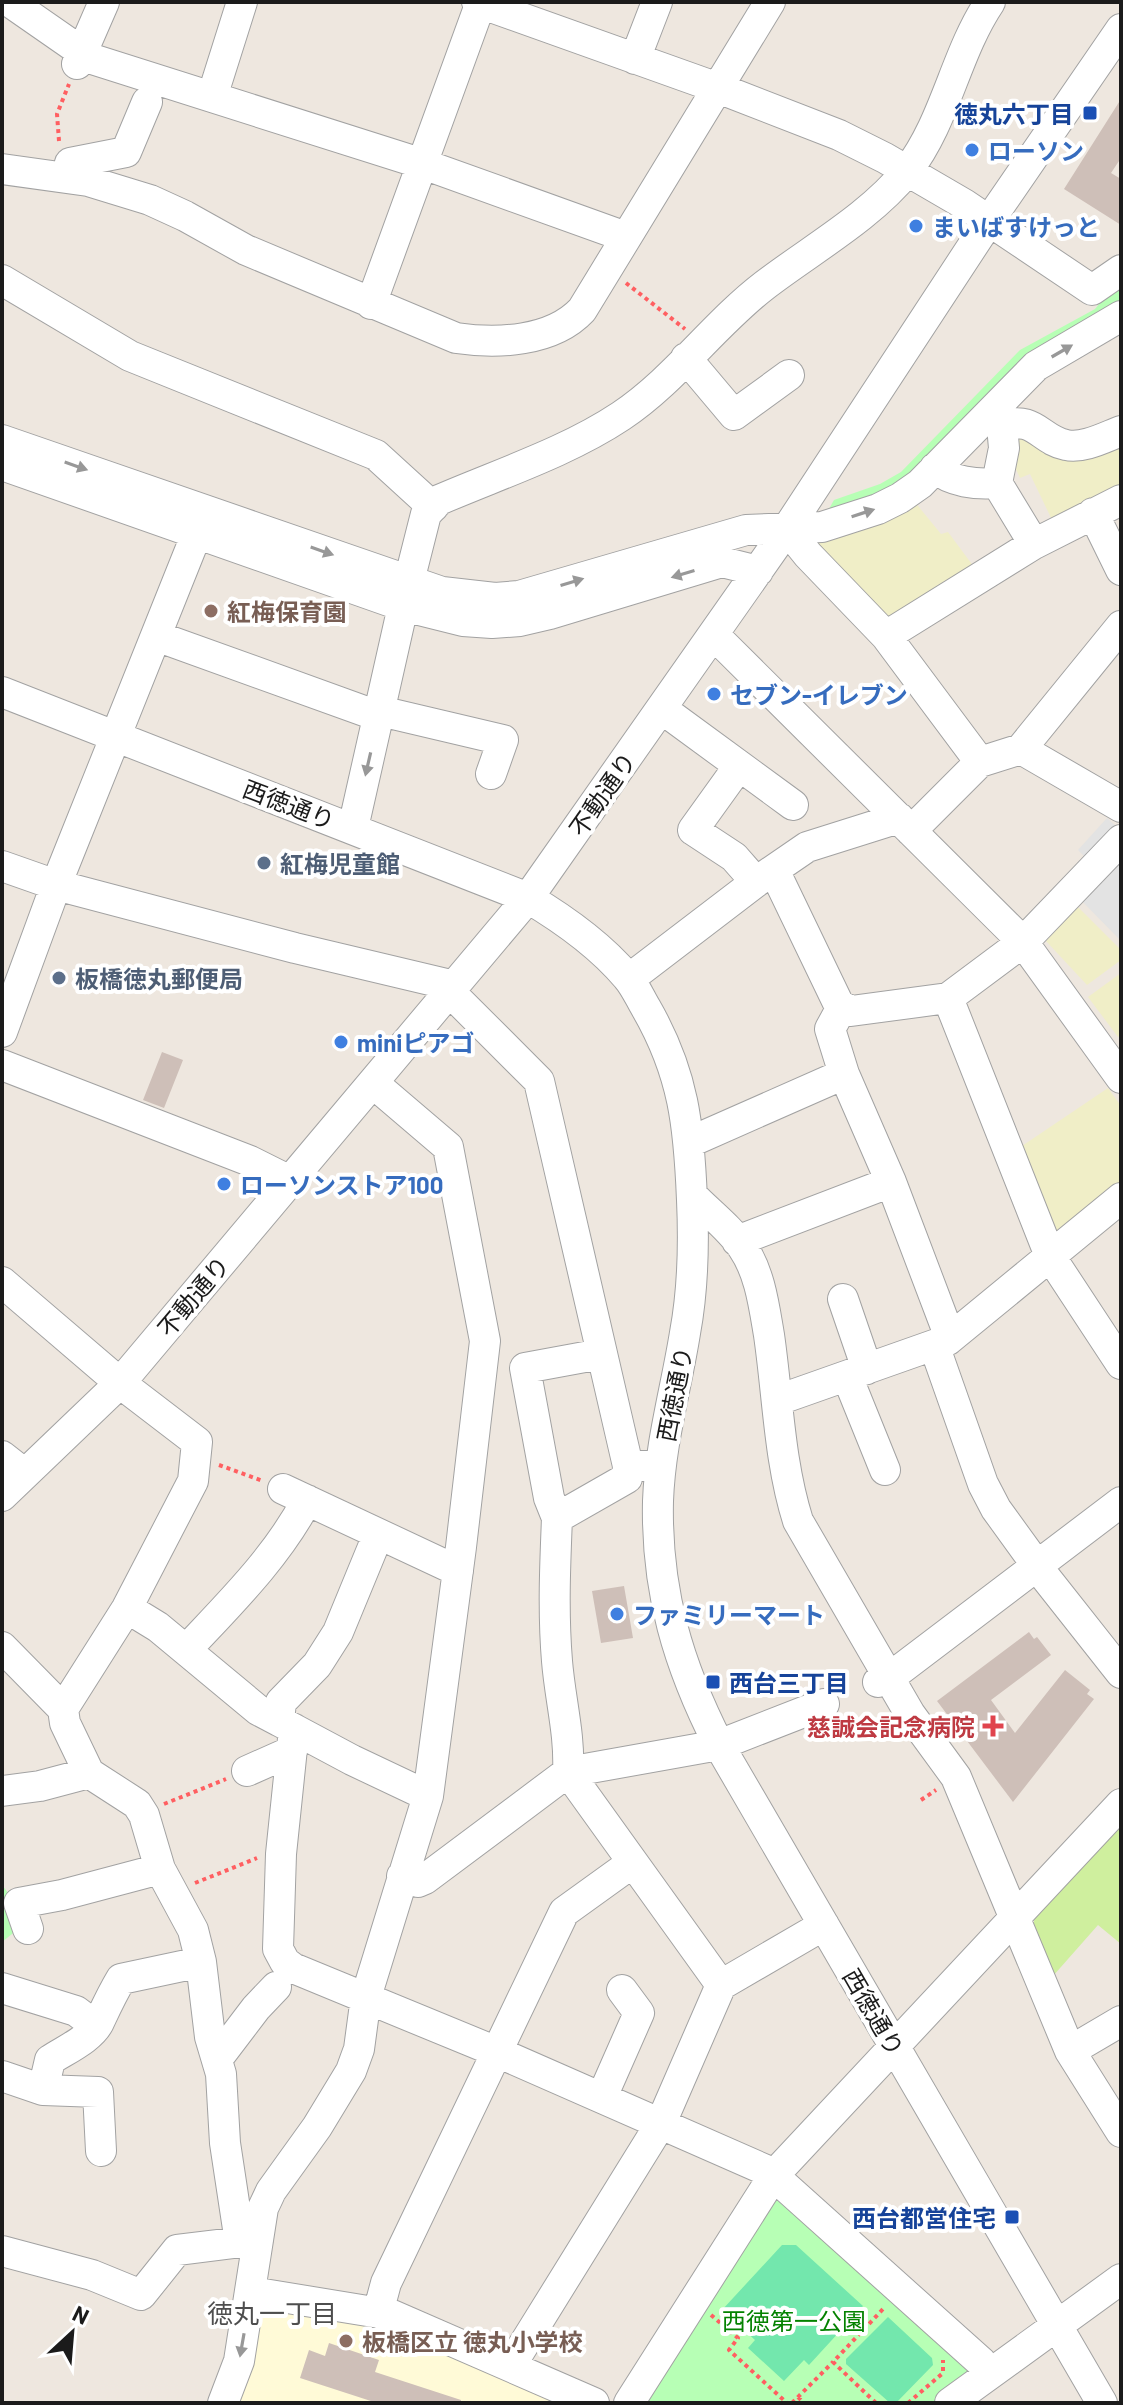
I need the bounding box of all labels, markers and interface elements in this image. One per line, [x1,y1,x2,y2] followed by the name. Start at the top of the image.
[954,99,1074,128] place label: 徳丸六丁目
[1081,104,1099,122] marker: 徳丸六丁目
[988,136,1084,165] place label: ローソン
[963,141,981,159] marker: ローソン
[932,212,1100,241] place label: まいばすけっと
[907,217,925,235] marker: まいばすけっと
[1051,344,1073,358] one-way arrow
[64,460,88,472] one-way arrow
[852,507,876,519] one-way arrow
[310,545,334,557] one-way arrow
[671,568,695,581] one-way arrow
[561,575,585,588] one-way arrow
[227,597,347,626] place label: 紅梅保育園
[202,602,220,620] marker: 紅梅保育園
[730,680,908,709] place label: セブン-イレブン
[705,685,723,703] marker: セブン-イレブン
[563,746,641,842] street label: 不動通り
[361,751,373,776] one-way arrow
[239,773,339,835] street label: 西徳通り
[280,849,400,878] place label: 紅梅児童館
[255,854,273,872] marker: 紅梅児童館
[75,964,243,993] place label: 板橋徳丸郵便局
[50,969,68,987] marker: 板橋徳丸郵便局
[357,1028,474,1057] place label: miniピアゴ
[332,1033,350,1051] marker: miniピアゴ
[240,1170,443,1199] place label: ローソンストア100
[215,1175,233,1193] marker: ローソンストア100
[151,1250,235,1342] street label: 不動通り
[651,1344,697,1444] street label: 西徳通り
[633,1600,825,1629] place label: ファミリーマート
[608,1605,626,1623] marker: ファミリーマート
[729,1668,849,1697] place label: 西台三丁目
[704,1673,722,1691] marker: 西台三丁目
[807,1712,975,1741] place label: 慈誠会記念病院
[982,1715,1004,1737] marker: 慈誠会記念病院
[837,1963,911,2061] street label: 西徳通り
[852,2203,996,2232] place label: 西台都営住宅
[1003,2208,1021,2226] marker: 西台都営住宅
[32,2293,112,2373] north arrow
[207,2297,337,2328] district label: 徳丸一丁目
[69,2299,93,2329] text: N
[722,2306,866,2335] park label: 西徳第一公園
[362,2327,583,2356] place label: 板橋区立 徳丸小学校
[337,2332,355,2350] marker: 板橋区立 徳丸小学校
[235,2333,248,2358] one-way arrow

